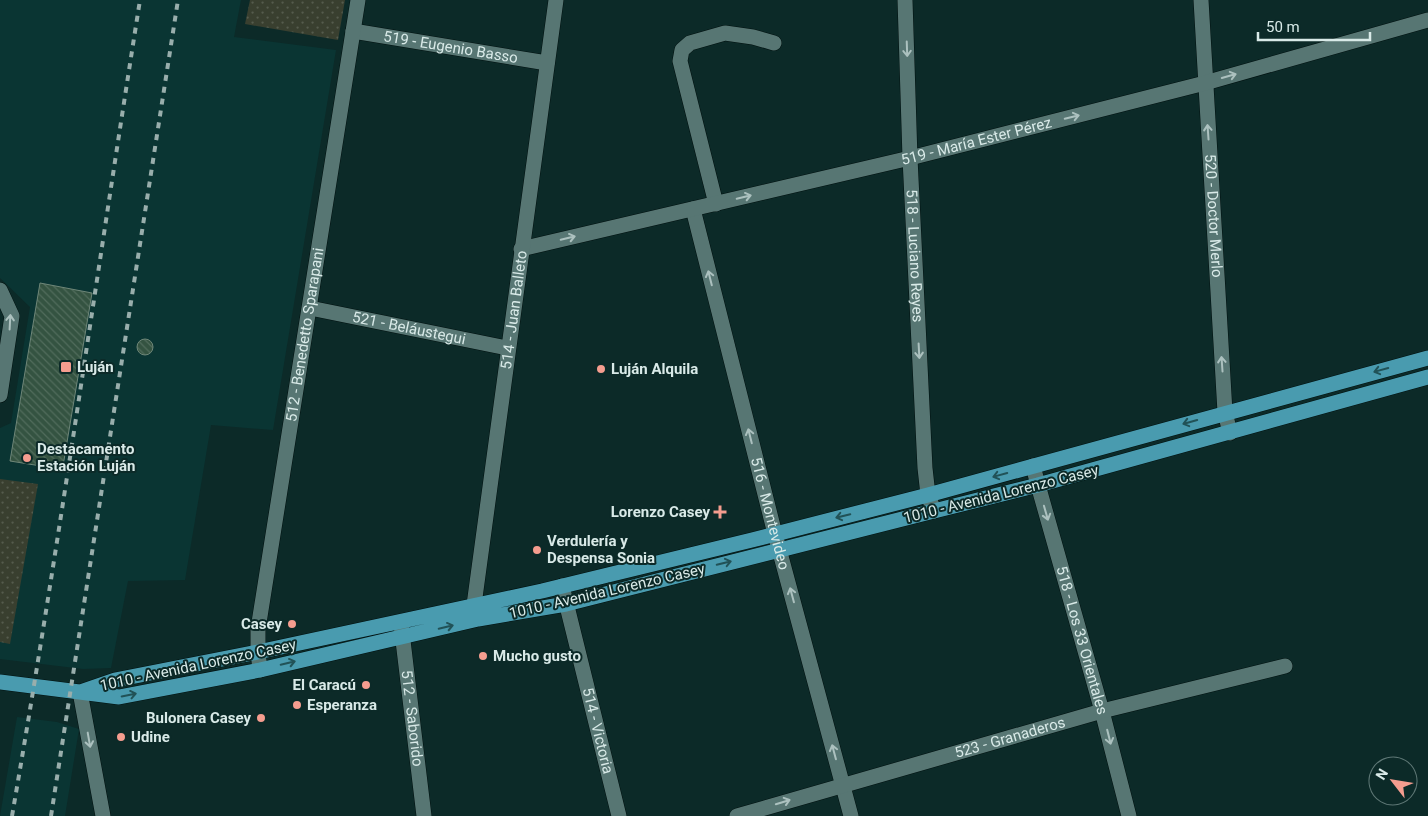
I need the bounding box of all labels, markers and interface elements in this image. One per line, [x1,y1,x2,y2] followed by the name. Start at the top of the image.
[1258,10,1370,42] scale bar
[1266,18,1300,36] text: 50 m
[382,27,519,67] street label: 519 - Eugenio Basso
[902,40,911,56] one-way arrow
[1221,71,1237,81] one-way arrow
[1063,112,1079,121] one-way arrow
[899,113,1054,169] street label: 519 - María Ester Pérez
[1203,124,1212,140] one-way arrow
[1201,153,1226,278] street label: 520 - Doctor Merlo
[903,189,927,323] street label: 518 - Luciano Reyes
[735,192,751,201] one-way arrow
[560,233,576,242] one-way arrow
[282,246,327,423] street label: 512 - Benedetto Sparapani
[497,249,531,371] street label: 514 - Juan Balleto
[705,271,714,287] one-way arrow
[351,308,467,348] street label: 521 - Beláustegui
[6,314,15,330] one-way arrow
[915,343,924,359] one-way arrow
[1217,356,1227,372] one-way arrow
[77,358,114,376] place label: Luján
[59,360,73,374] marker: Luján
[611,360,698,378] place label: Luján Alquila
[595,363,607,375] marker: Luján Alquila
[1373,366,1389,376] one-way arrow
[1183,418,1199,428] one-way arrow
[745,428,754,444] one-way arrow
[37,440,135,475] place label: Destacamento Estación Luján
[21,452,33,464] marker: Destacamento Estación Luján
[747,455,793,572] street label: 516 - Montevideo
[902,461,1100,527] street label: 1010 - Avenida Lorenzo Casey
[993,471,1009,480] one-way arrow
[611,503,710,521] place label: Lorenzo Casey
[1041,505,1051,521] one-way arrow
[714,506,726,518] marker: Lorenzo Casey
[835,512,851,521] one-way arrow
[547,532,655,567] place label: Verdulería y Despensa Sonia
[531,544,543,556] marker: Verdulería y Despensa Sonia
[716,558,732,567] one-way arrow
[507,560,707,622] street label: 1010 - Avenida Lorenzo Casey
[1052,564,1112,717] street label: 518 - Los 33 Orientales
[787,587,796,603] one-way arrow
[241,615,282,633] place label: Casey
[286,618,298,630] marker: Casey
[438,621,454,631] one-way arrow
[98,635,298,695] street label: 1010 - Avenida Lorenzo Casey
[493,647,581,665] place label: Mucho gusto
[477,650,489,662] marker: Mucho gusto
[279,658,295,667] one-way arrow
[398,669,427,767] street label: 512 - Saborido
[293,676,356,694] place label: El Caracú
[360,679,372,691] marker: El Caracú
[578,686,617,776] street label: 514 - Victoria
[120,690,136,700] one-way arrow
[307,696,377,714] place label: Esperanza
[291,699,303,711] marker: Esperanza
[146,709,251,727] place label: Bulonera Casey
[255,712,267,724] marker: Bulonera Casey
[953,713,1067,762] street label: 523 - Granaderos
[131,728,170,746] place label: Udine
[1105,728,1114,744] one-way arrow
[115,731,127,743] marker: Udine
[85,732,95,748] one-way arrow
[828,744,838,760] one-way arrow
[1368,756,1418,806] north arrow
[1372,766,1391,783] text: N
[775,797,791,807] one-way arrow

